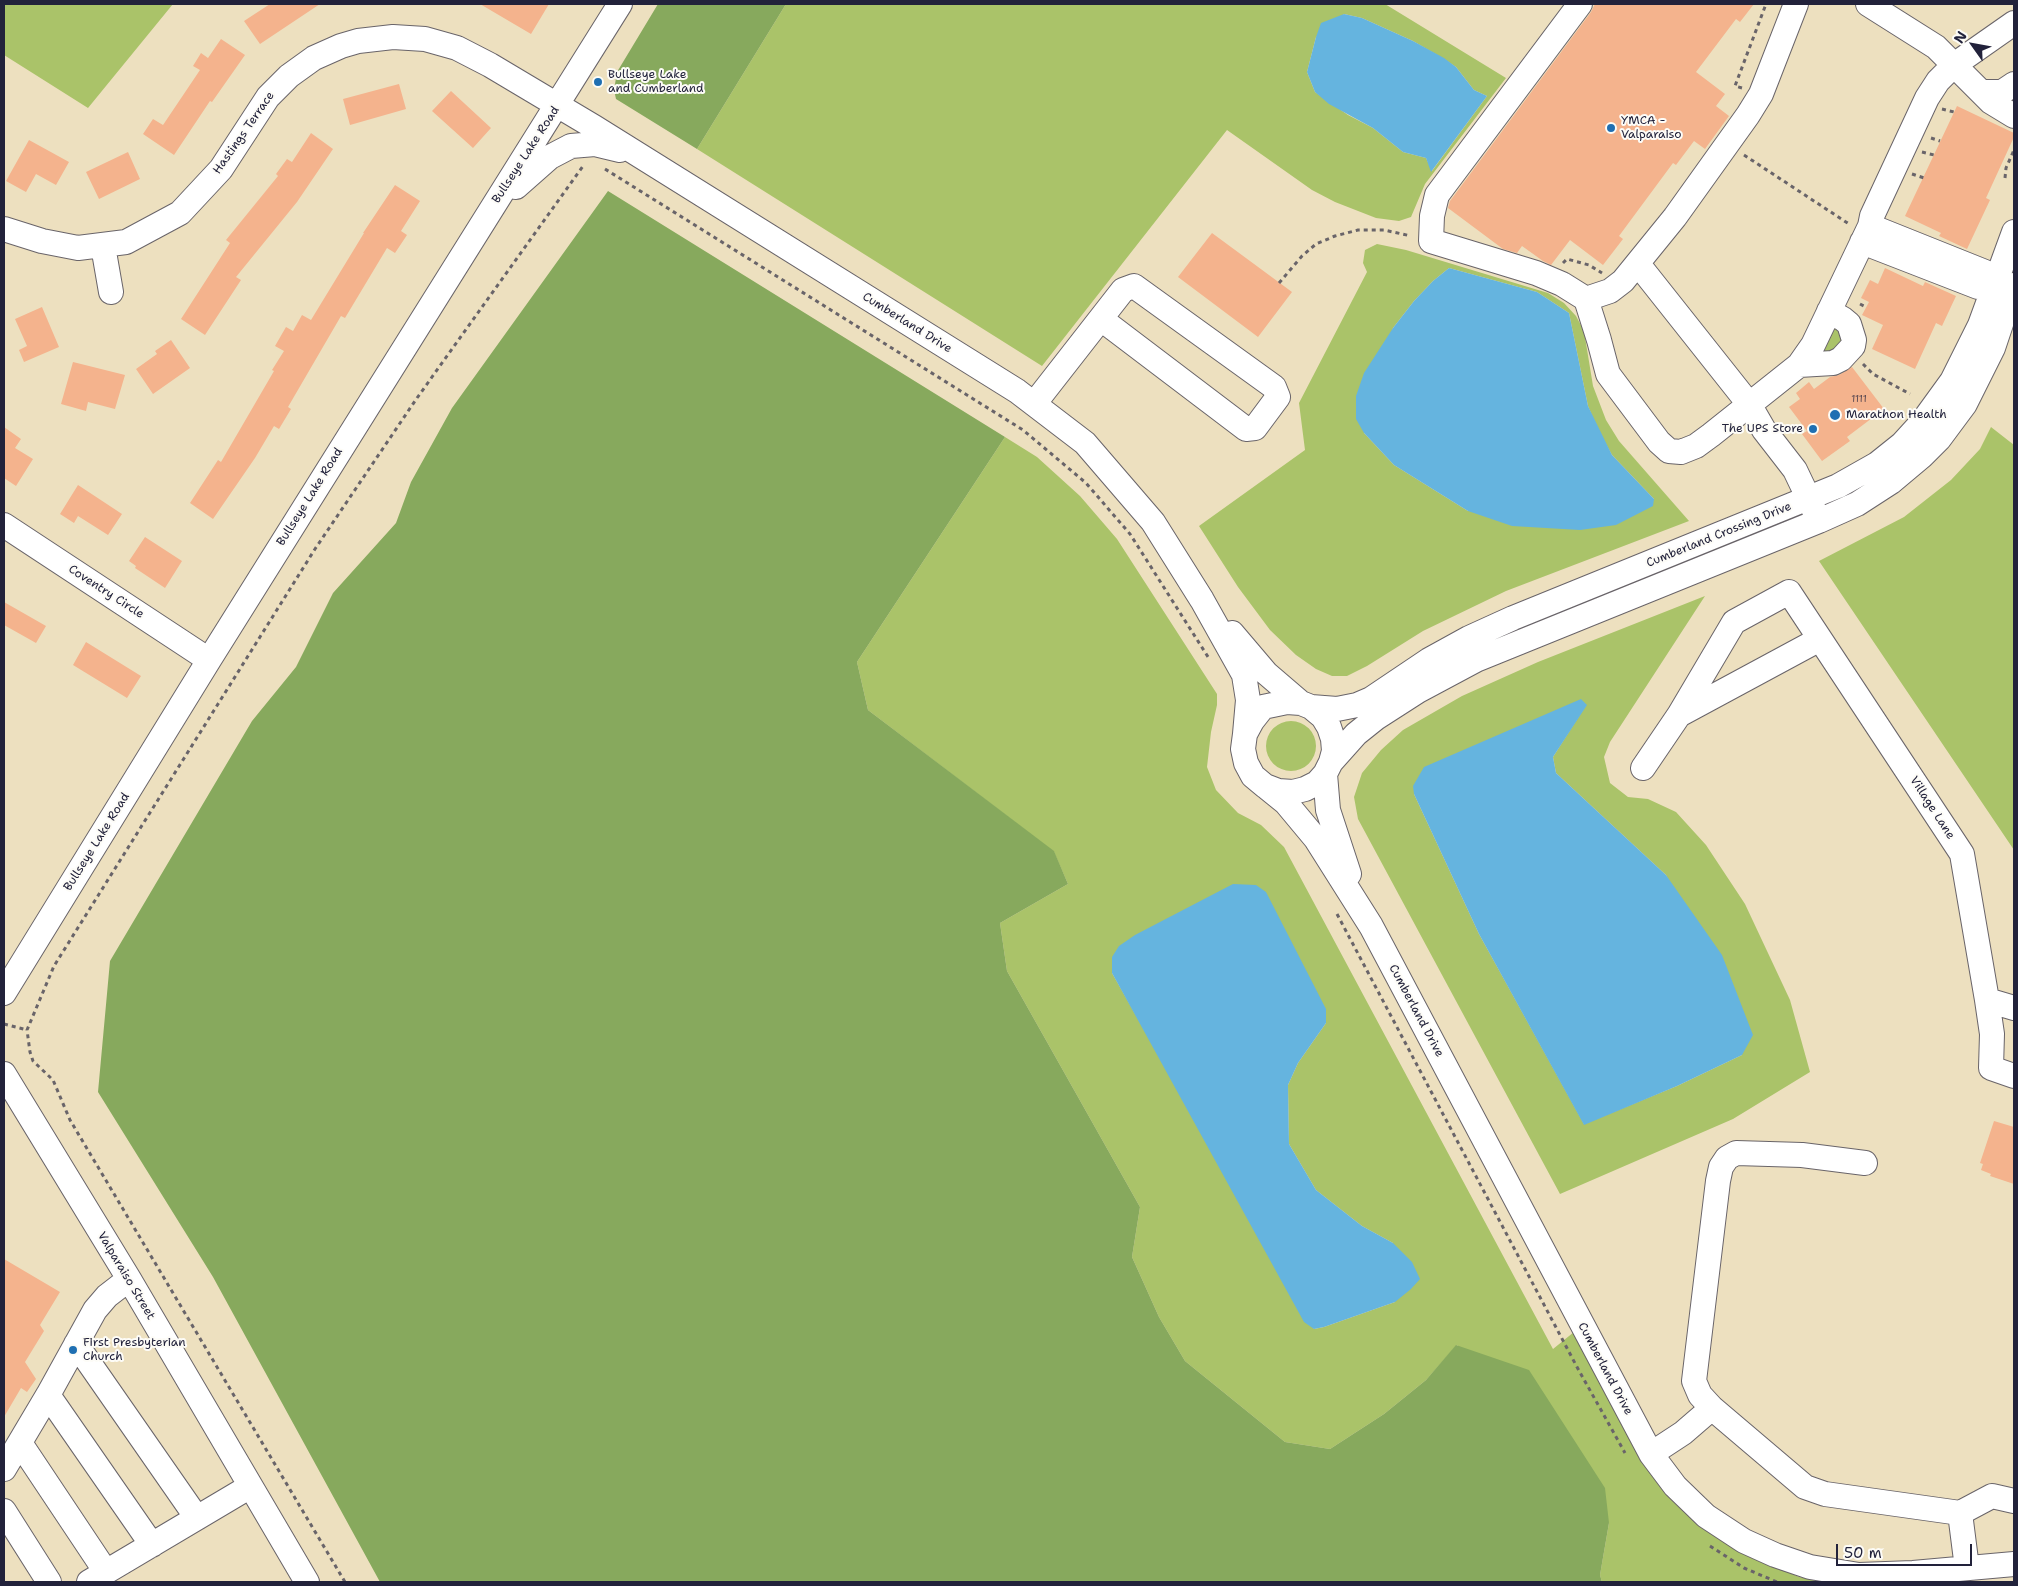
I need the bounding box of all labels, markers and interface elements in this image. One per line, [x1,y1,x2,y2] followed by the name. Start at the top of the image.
[1948,20,1998,70] north arrow
[1950,28,1971,47] text: N
[608,68,704,96] place label: Bullseye Lake and Cumberland
[592,76,604,88] marker: Bullseye Lake and Cumberland
[210,89,278,177] street label: Hastings Terrace
[489,104,563,206] street label: Bullseye Lake Road
[1621,114,1682,142] place label: YMCA - Valparaiso
[1605,122,1617,134] marker: YMCA - Valparaiso
[860,290,954,356] street label: Cumberland Drive
[1851,393,1867,405] house number: 1111
[1828,408,1842,422] marker: Marathon Health
[1846,408,1947,422] place label: Marathon Health
[1722,422,1803,436] place label: The UPS Store
[1807,423,1819,435] marker: The UPS Store
[274,445,346,549] street label: Bullseye Lake Road
[1644,499,1794,571] street label: Cumberland Crossing Drive
[65,562,147,622] street label: Coventry Circle
[1906,774,1958,842] street label: Village Lane
[61,790,133,894] street label: Bullseye Lake Road
[1386,962,1446,1060] street label: Cumberland Drive
[94,1229,158,1323] street label: Valparaiso Street
[1575,1320,1635,1418] street label: Cumberland Drive
[83,1336,186,1364] place label: First Presbyterian Church
[67,1344,79,1356] marker: First Presbyterian Church
[1838,1534,1974,1566] scale bar
[1844,1543,1882,1563] text: 50 m

